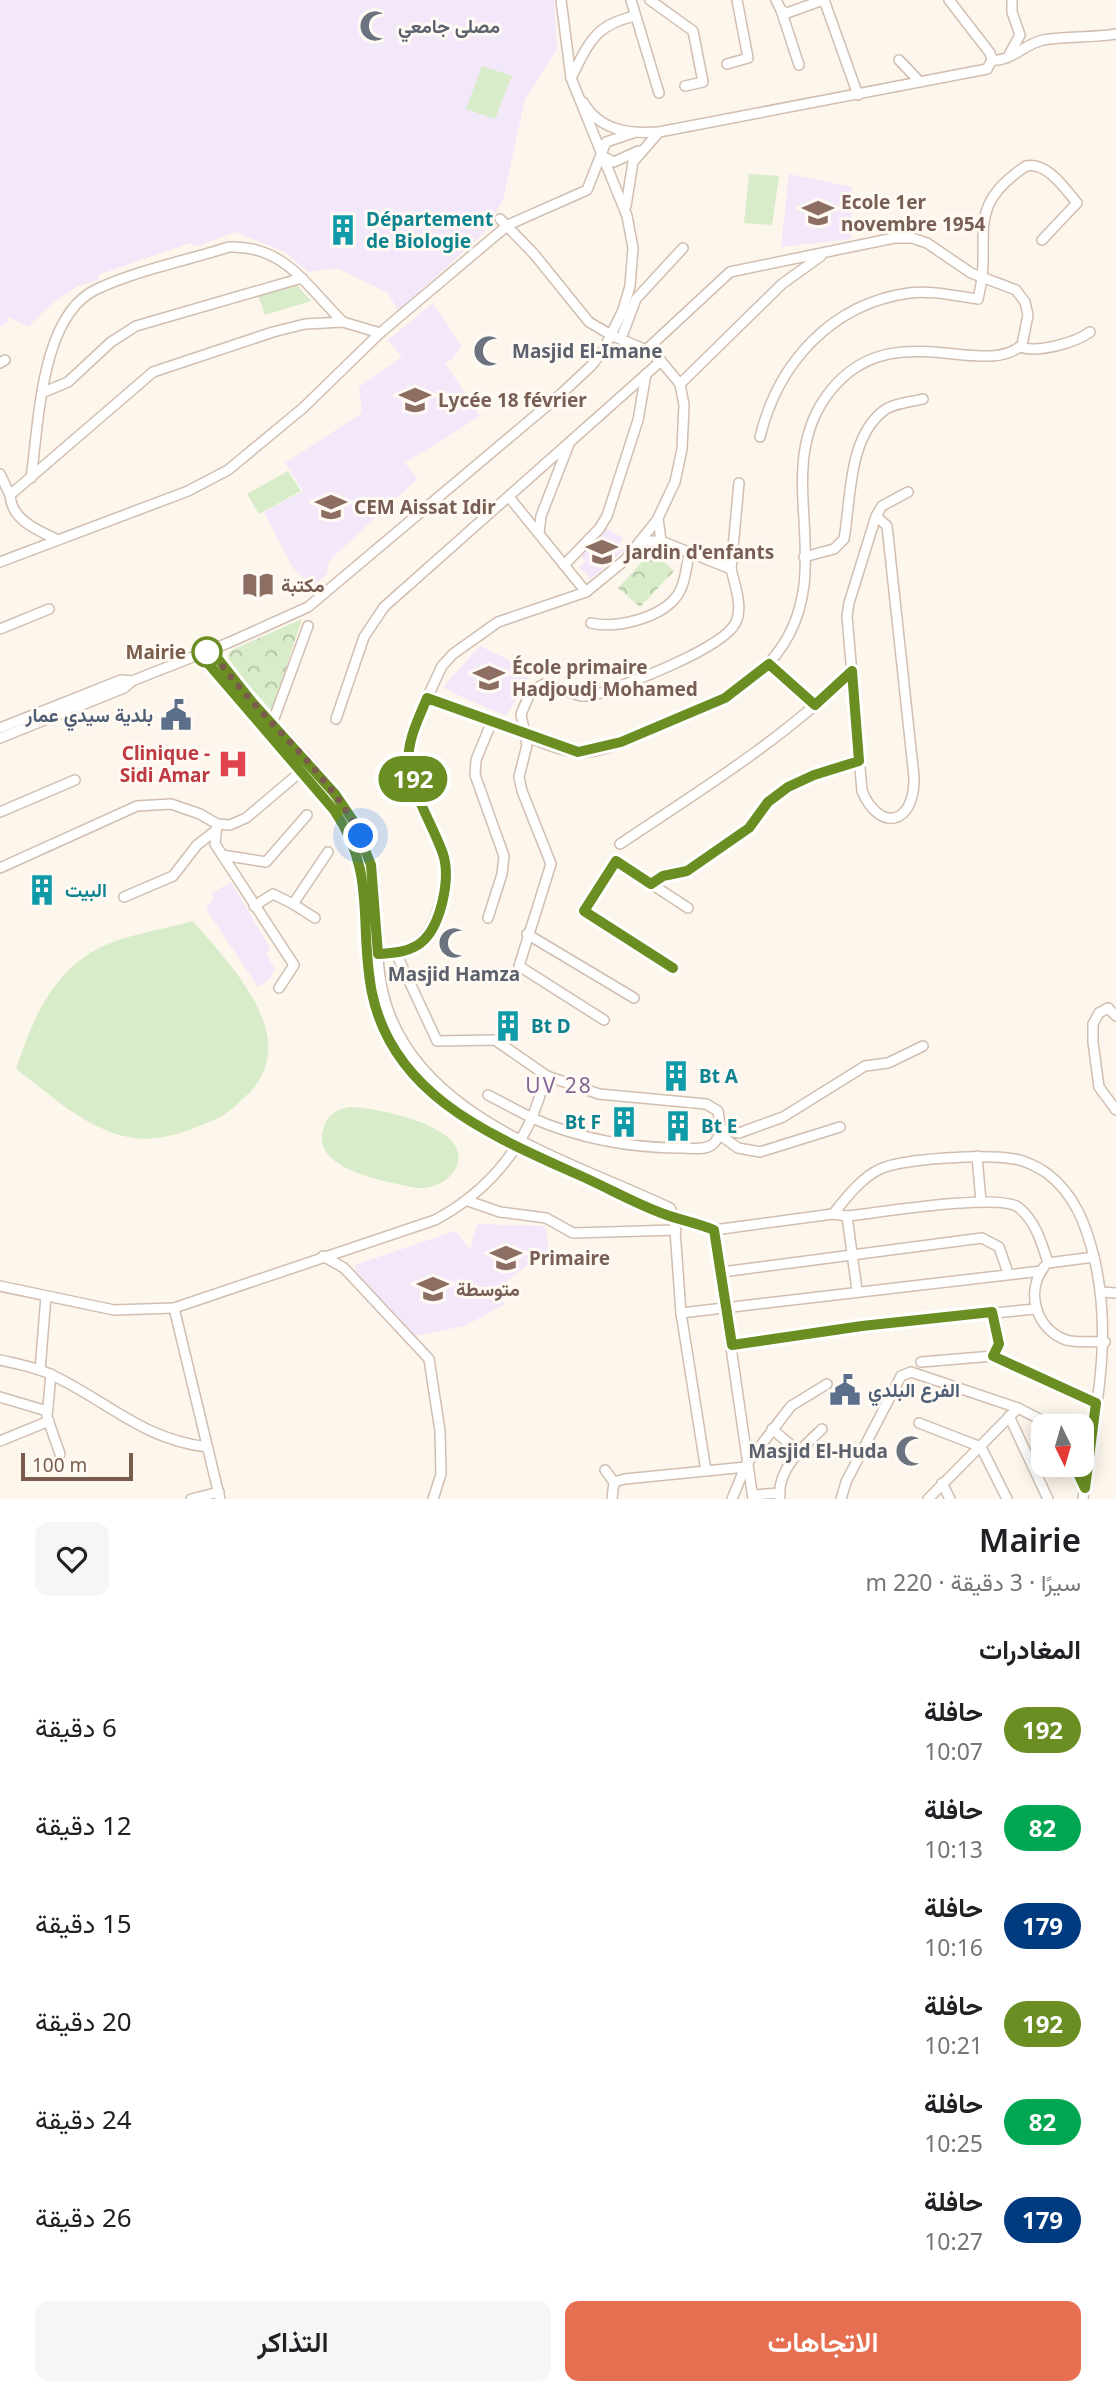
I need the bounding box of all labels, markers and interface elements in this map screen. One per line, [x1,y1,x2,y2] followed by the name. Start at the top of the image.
[358,9,392,43] mosque icon: مصلى جامعي
[398,13,500,43] place label: مصلى جامعي
[841,189,986,237] place label: Ecole 1er novembre 1954
[801,196,835,230] school or university icon: Ecole 1er novembre 1954
[366,206,493,254] place label: Département de Biologie
[326,213,360,247] building icon: Département de Biologie
[472,334,506,368] mosque icon: Masjid El-Imane
[512,338,663,364] place label: Masjid El-Imane
[398,383,432,417] school or university icon: Lycée 18 février
[438,387,587,413] place label: Lycée 18 février
[314,490,348,524] school or university icon: CEM Aissat Idir
[354,494,496,520] place label: CEM Aissat Idir
[585,535,619,569] school or university icon: Jardin d'enfants
[623,539,774,565] place label: Jardin d'enfants
[241,568,275,602] library icon: مكتبة
[281,572,325,598] place label: مكتبة
[192,637,222,667] marker: Mairie
[126,639,186,665] place label: Mairie
[512,654,698,702] place label: École primaire Hadjoudj Mohamed
[472,661,506,695] school or university icon: École primaire Hadjoudj Mohamed
[159,698,193,732] public building icon: بلدية سيدي عمار
[25,702,153,732] place label: بلدية سيدي عمار
[120,740,211,788] place label: Clinique - Sidi Amar
[216,747,250,781] hospital icon: Clinique - Sidi Amar
[373,756,453,802] line badge: 192
[392,762,434,795] text: 192
[343,818,378,853] your location
[25,873,59,907] building icon: البيت
[65,877,107,903] place label: البيت
[437,926,471,960] mosque icon: Masjid Hamza
[388,961,520,987] place label: Masjid Hamza
[491,1009,525,1043] building icon: Bt D
[531,1013,571,1039] place label: Bt D
[659,1059,693,1093] building icon: Bt A
[699,1063,739,1089] place label: Bt A
[525,1071,593,1099] district label: UV 28
[607,1105,641,1139] building icon: Bt F
[565,1109,601,1135] place label: Bt F
[661,1109,695,1143] building icon: Bt E
[701,1113,737,1139] place label: Bt E
[489,1241,523,1275] school or university icon: Primaire
[529,1245,610,1271] place label: Primaire
[416,1272,450,1306] school or university icon: متوسطة
[456,1276,520,1302] place label: متوسطة
[828,1373,862,1407] public building icon: الفرع البلدي
[868,1377,960,1407] place label: الفرع البلدي
[1031,1414,1094,1477] north arrow
[1031,1414,1094,1477] map controls
[894,1434,928,1468] mosque icon: Masjid El-Huda
[748,1438,888,1464] place label: Masjid El-Huda
[21,1450,133,1482] scale bar
[32,1452,87,1478] text: 100 m
[979,1517,1081,1562] text: Mairie
[35,1522,109,1596] button: heart
[865,1566,1081,1598] text: سيرًا · 3 دقيقة · 220 m
[979,1631,1081,1667] text: المغادرات
[924,1693,983,1729] text: حافلة
[35,1709,117,1745] text: 6 دقيقة
[1022,1713,1063,1746] text: 192
[924,1735,983,1767] text: 10:07
[924,1791,983,1827] text: حافلة
[35,1807,132,1843] text: 12 دقيقة
[1029,1811,1056,1844] text: 82
[924,1833,983,1865] text: 10:13
[924,1889,983,1925] text: حافلة
[35,1905,132,1941] text: 15 دقيقة
[1022,1909,1063,1942] text: 179
[924,1931,983,1963] text: 10:16
[924,1987,983,2023] text: حافلة
[35,2003,132,2039] text: 20 دقيقة
[1022,2007,1063,2040] text: 192
[924,2029,983,2061] text: 10:21
[924,2085,983,2121] text: حافلة
[35,2101,132,2137] text: 24 دقيقة
[1029,2105,1056,2138] text: 82
[924,2127,983,2159] text: 10:25
[924,2183,983,2219] text: حافلة
[35,2199,132,2235] text: 26 دقيقة
[1022,2203,1063,2236] text: 179
[924,2225,983,2257] text: 10:27
[35,2301,551,2381] button: التذاكر
[565,2301,1081,2381] button: الاتجاهات

